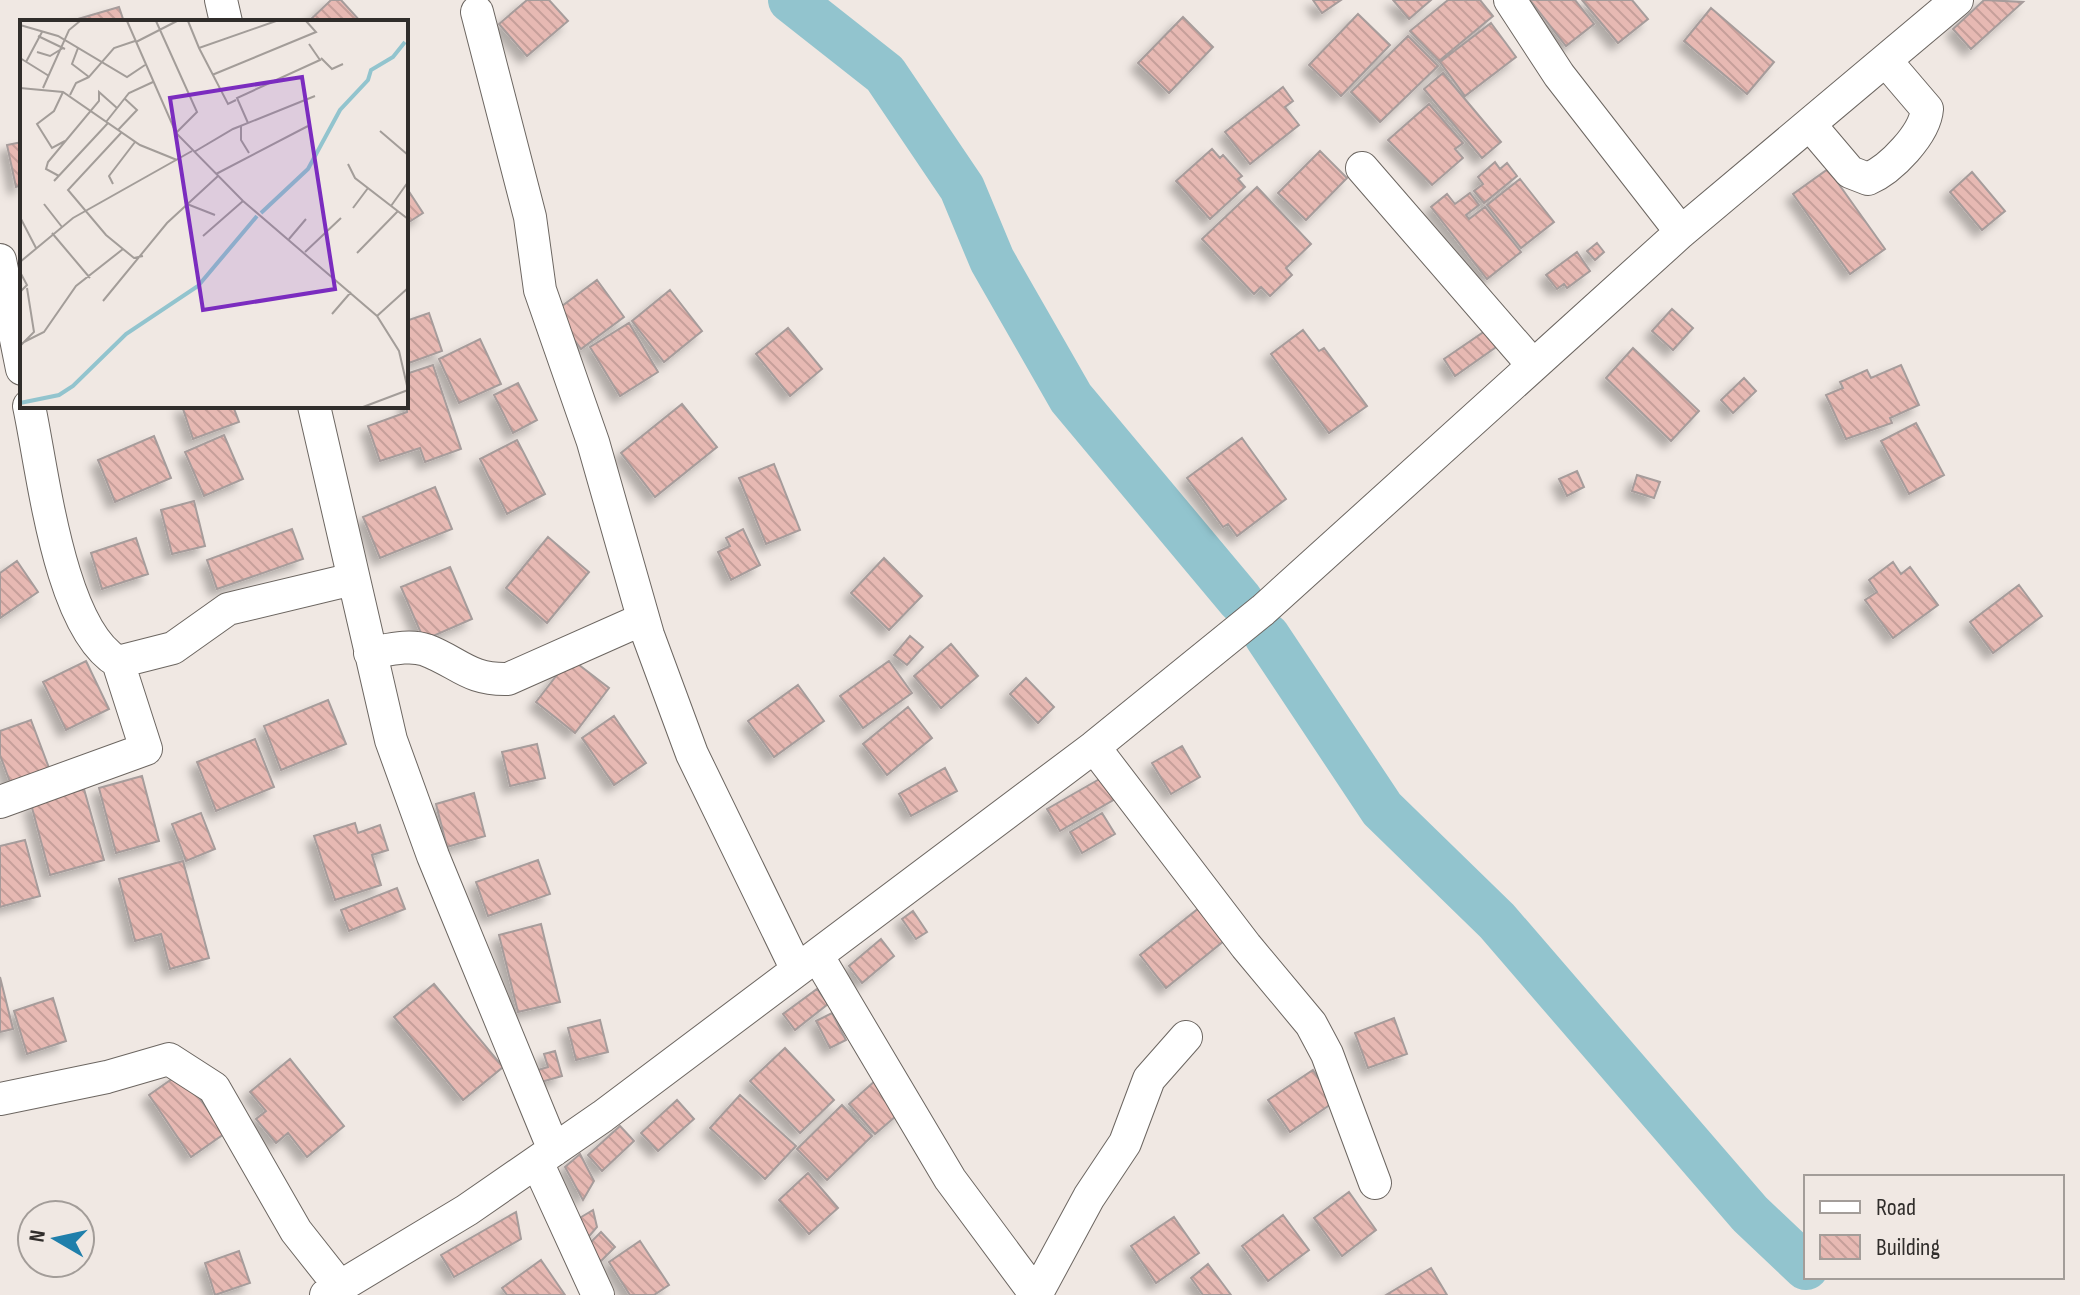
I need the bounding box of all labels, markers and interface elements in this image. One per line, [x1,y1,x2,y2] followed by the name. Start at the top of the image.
[20,20,408,408] inset map
[1804,1175,2064,1279] legend
[1876,1193,1916,1222] text: Road
[16,1199,96,1279] north arrow
[23,1228,52,1244] text: N
[1876,1233,1940,1262] text: Building

